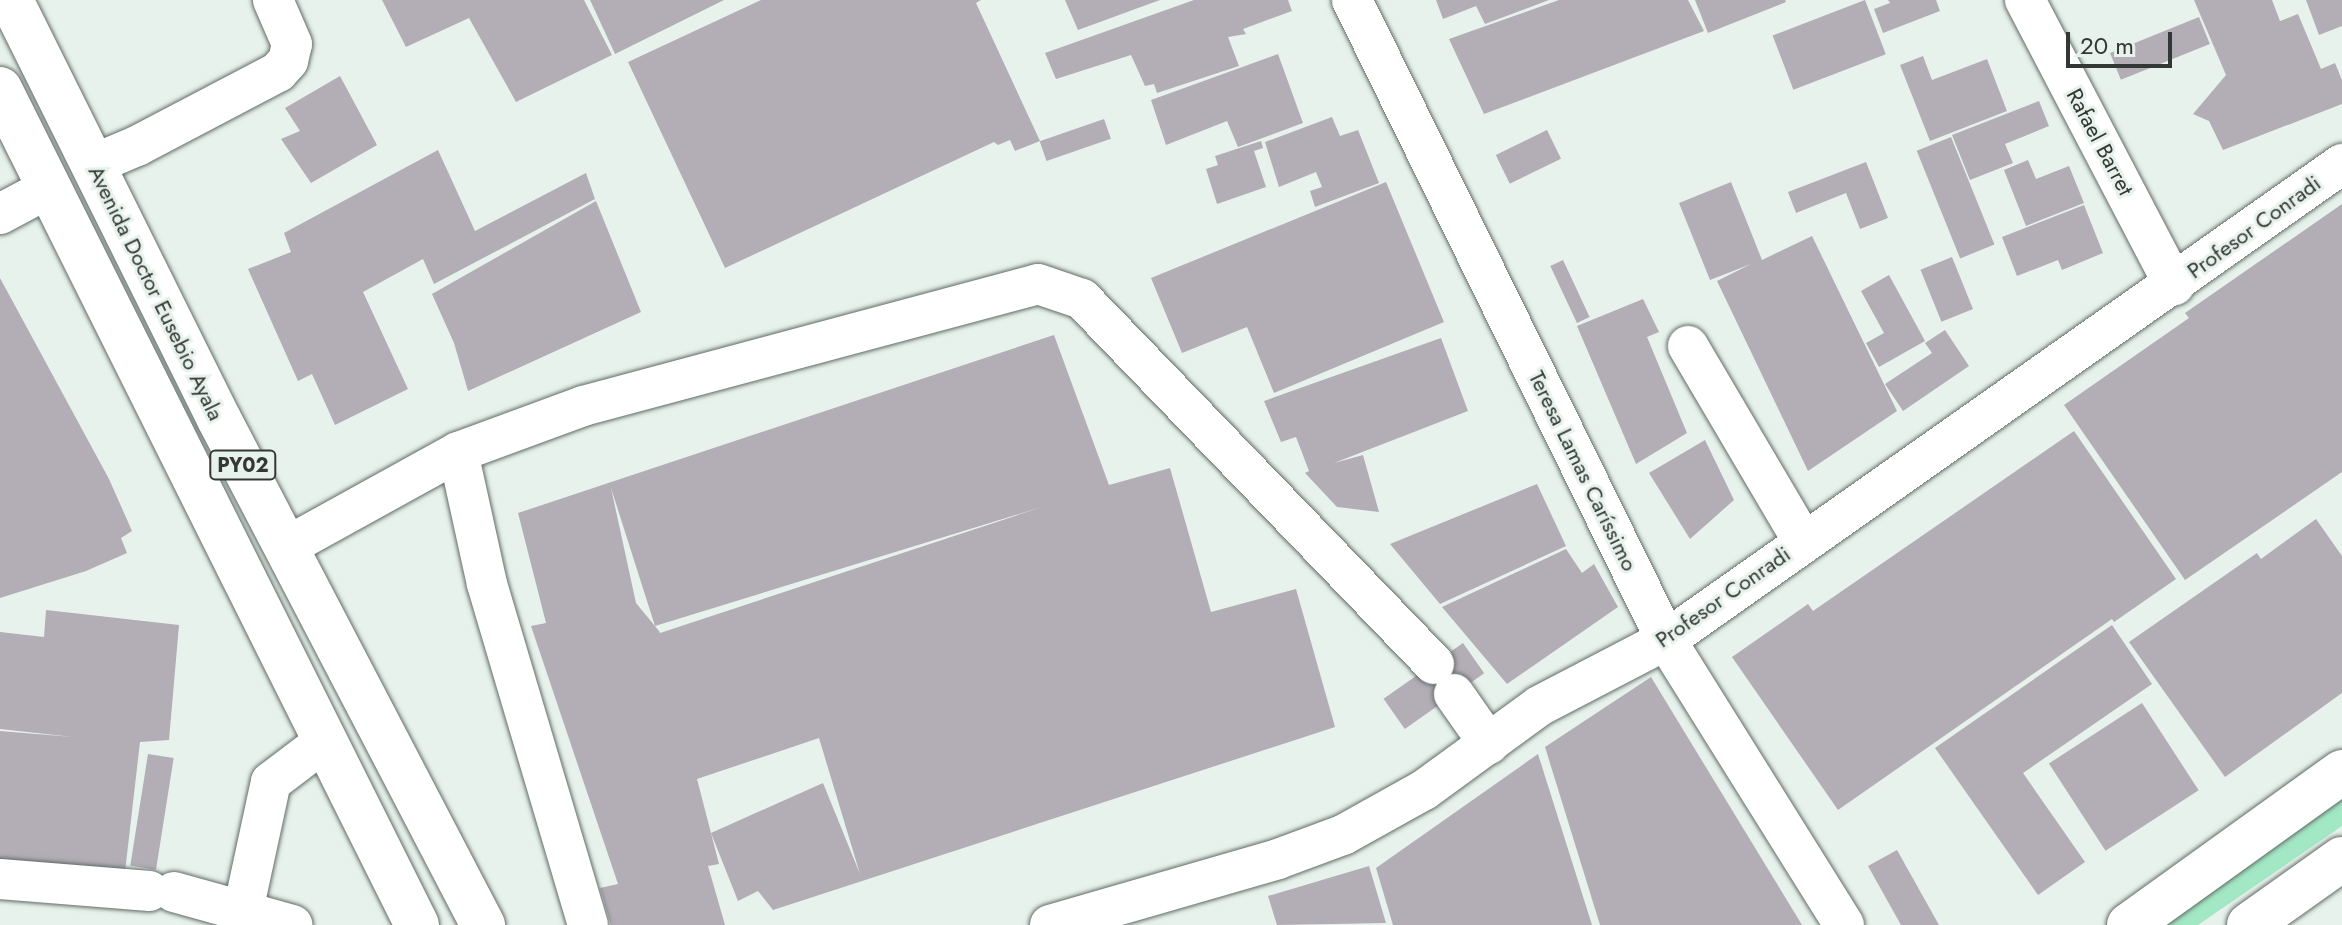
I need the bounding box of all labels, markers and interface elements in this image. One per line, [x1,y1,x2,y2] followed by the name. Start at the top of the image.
[2070,16,2176,66] scale bar
[2080,28,2134,63] text: 20 m
[2061,84,2139,200] street label: Rafael Barret
[83,161,229,425] street label: Avenida Doctor Eusebio Ayala
[2182,170,2326,284] street label: Profesor Conradi
[1523,367,1643,575] street label: Teresa Lamas Caríssimo
[209,449,277,481] road number: PY02
[1651,541,1795,653] street label: Profesor Conradi

